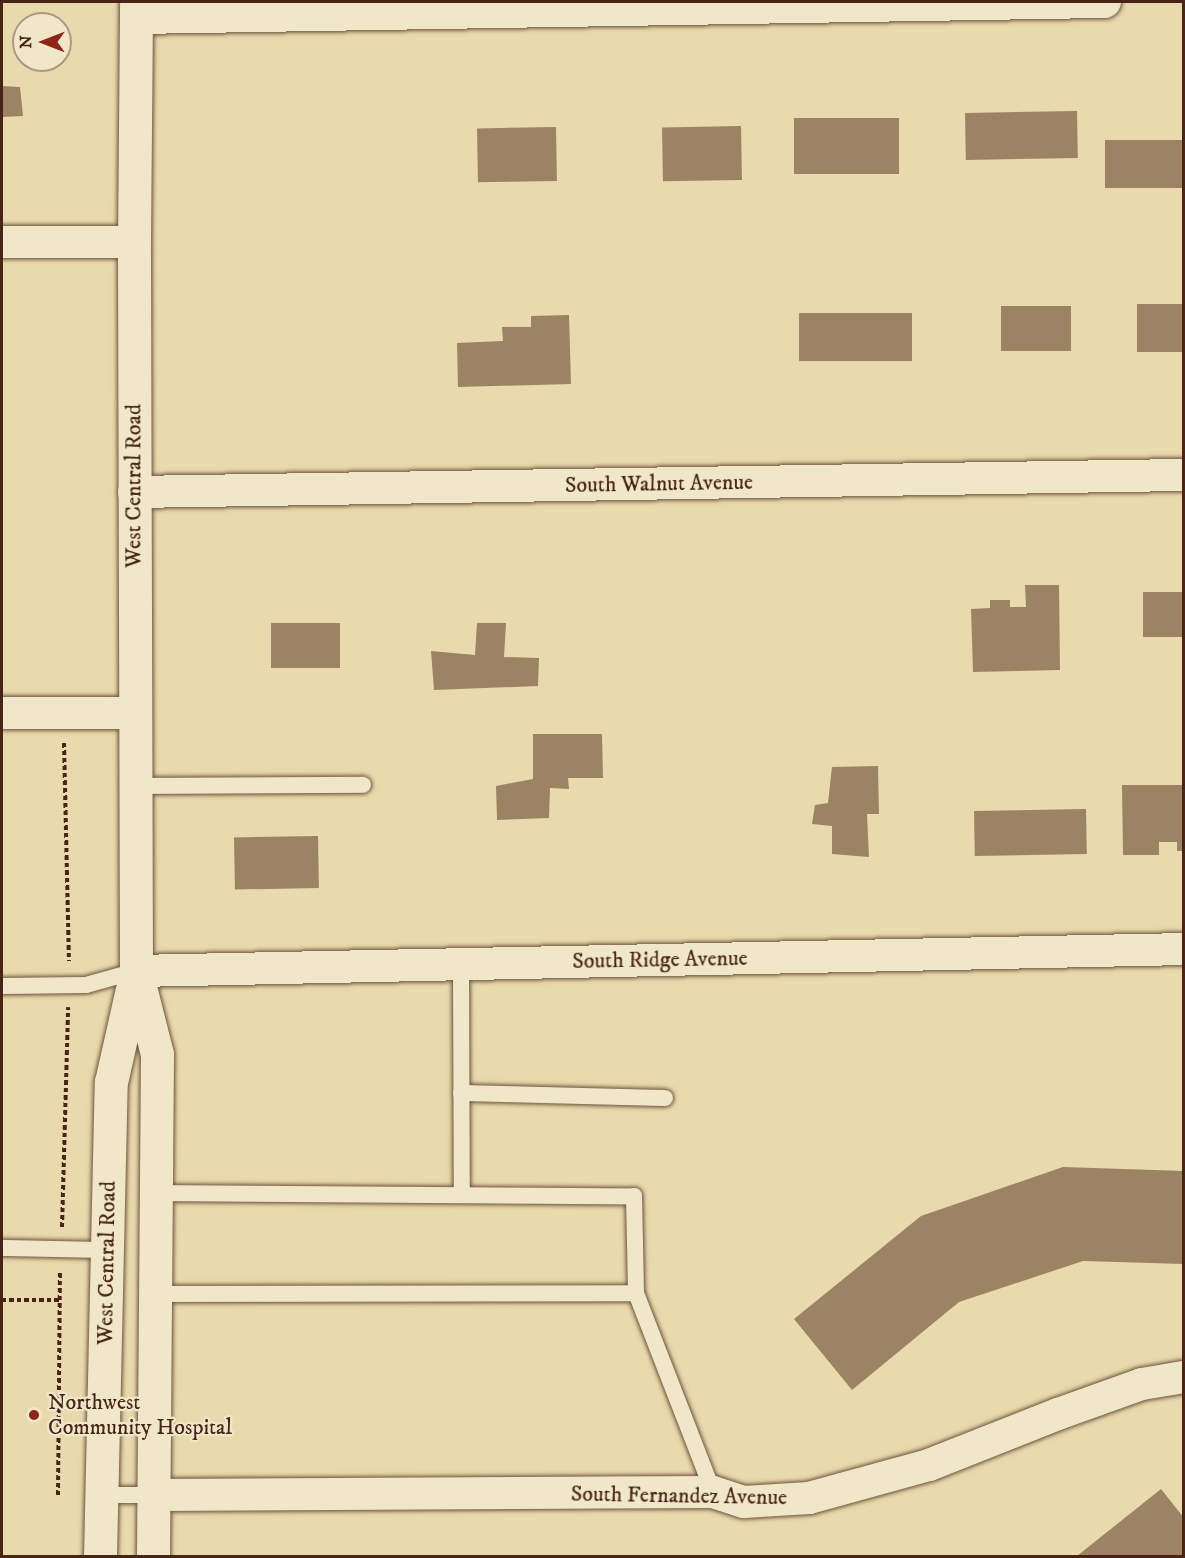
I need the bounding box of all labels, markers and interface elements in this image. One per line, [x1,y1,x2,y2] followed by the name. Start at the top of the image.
[12,12,72,72] north arrow
[16,35,36,49] text: N
[121,404,147,568] street label: West Central Road
[565,469,753,499] street label: South Walnut Avenue
[572,945,748,975] street label: South Ridge Avenue
[92,1181,122,1345] street label: West Central Road
[48,1389,232,1440] place label: Northwest Community Hospital
[25,1406,43,1424] marker: Northwest Community Hospital
[571,1481,787,1511] street label: South Fernandez Avenue

